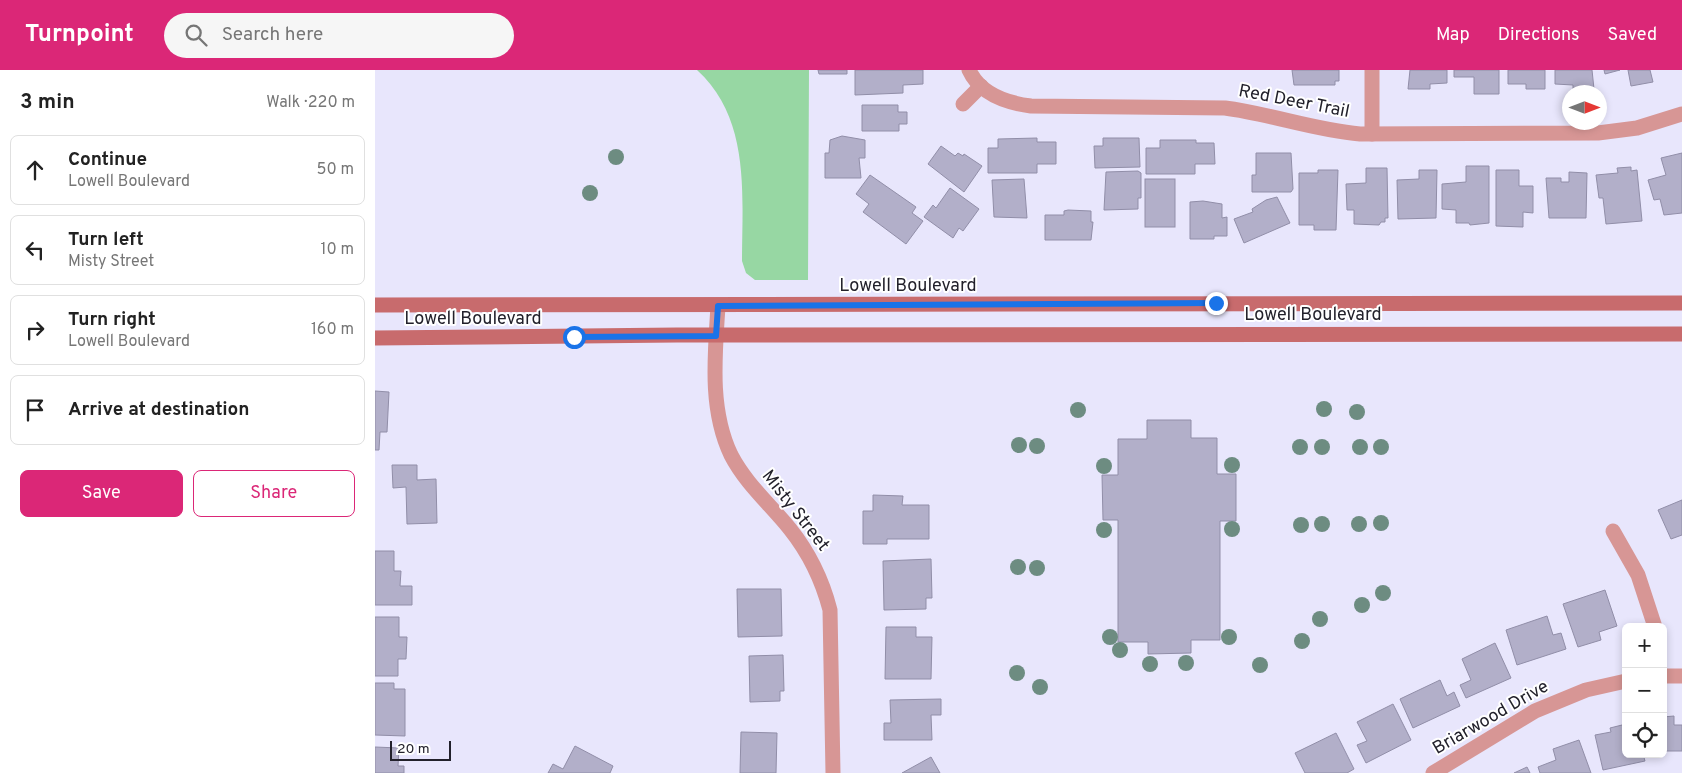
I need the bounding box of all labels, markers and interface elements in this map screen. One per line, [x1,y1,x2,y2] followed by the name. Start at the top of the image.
[164,13,514,58] search box
[25,20,134,50] text: Turnpoint
[182,21,210,49] icon: search
[222,23,323,47] text: Search here
[1436,24,1470,47] text: Map
[1498,24,1580,47] text: Directions
[1608,24,1657,47] text: Saved
[1237,80,1351,124] street label: Red Deer Trail
[1562,85,1607,130] north arrow
[20,89,75,116] text: 3 min
[266,93,355,113] text: Walk · 220 m
[68,148,147,172] text: Continue
[21,156,49,184] icon: ahead
[317,160,354,180] text: 50 m
[68,172,190,192] text: Lowell Boulevard
[68,228,144,252] text: Turn left
[21,236,49,264] icon: left
[320,240,354,260] text: 10 m
[68,252,154,272] text: Misty Street
[839,275,977,298] street label: Lowell Boulevard
[1205,292,1228,315] route end
[1244,304,1382,327] street label: Lowell Boulevard
[68,308,156,332] text: Turn right
[404,308,542,331] street label: Lowell Boulevard
[21,316,49,344] icon: right
[311,320,354,340] text: 160 m
[563,326,586,349] route start
[68,332,190,352] text: Lowell Boulevard
[21,396,49,424] icon: arrive
[68,398,249,422] text: Arrive at destination
[756,466,834,556] street label: Misty Street
[20,470,183,517] button: Save
[193,470,355,517] button: Share
[1622,623,1667,758] map controls
[1622,623,1667,668] button: +
[1622,668,1667,713] button: −
[1429,675,1553,761] street label: Briarwood Drive
[1622,713,1667,758] button: locate
[390,738,451,761] scale bar
[397,741,430,758] text: 20 m

